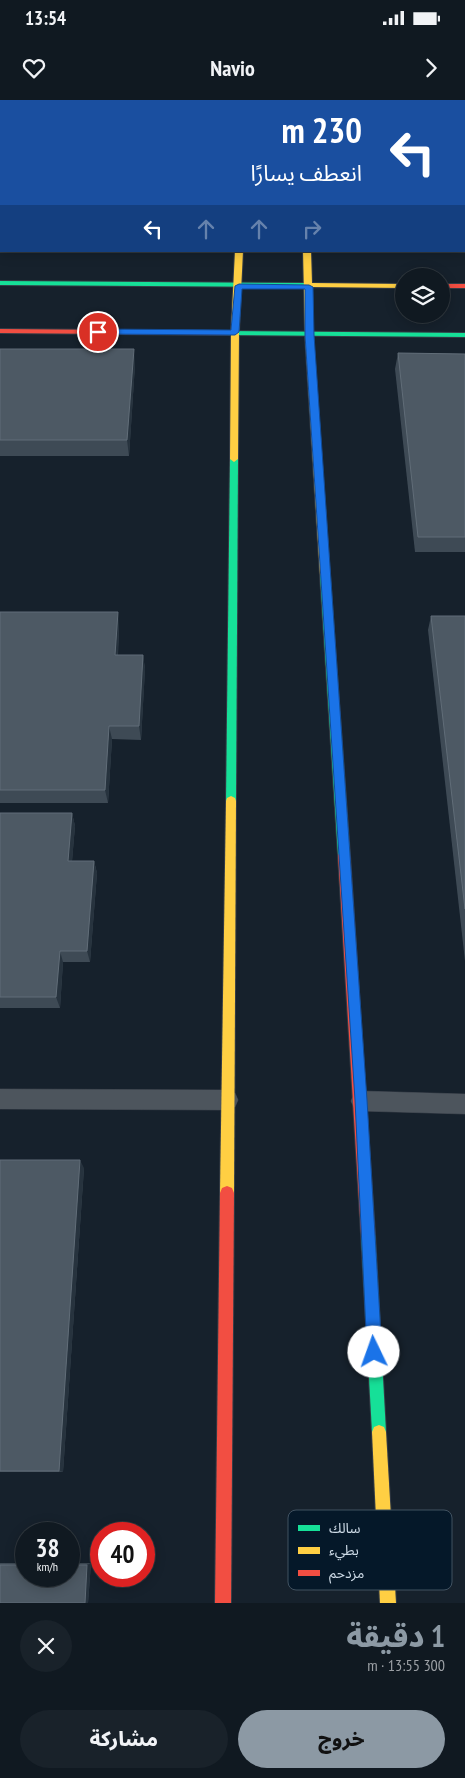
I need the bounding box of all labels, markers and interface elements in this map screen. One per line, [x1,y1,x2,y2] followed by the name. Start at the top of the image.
[25,6,66,30] text: 13:54
[20,54,48,82] icon: heart
[210,54,255,82] text: Navio
[417,54,445,82] icon: forward
[281,107,362,153] text: 230 m
[380,120,445,185] icon: left
[251,159,362,187] text: انعطف يسارًا
[139,215,167,243] icon: left
[192,215,220,243] icon: ahead
[245,215,273,243] icon: ahead
[298,215,326,243] icon: right
[395,268,450,323] map controls
[395,268,450,323] button: layers
[77,311,119,353] pin
[84,318,112,346] icon: arrive
[347,1325,399,1377] position arrow
[288,1510,452,1590] legend
[329,1519,361,1537] text: سالك
[90,1522,155,1587] speed limit sign: 40
[36,1532,59,1564] text: 38
[329,1541,359,1561] text: بطيء
[37,1559,58,1574] text: km/h
[329,1564,364,1584] text: مزدحم
[346,1616,445,1655] text: 1 دقيقة
[20,1620,72,1672] button: close
[367,1655,445,1675] text: 300 m · 13:55
[20,1710,228,1768] button: مشاركة
[238,1710,445,1768] button: خروج

